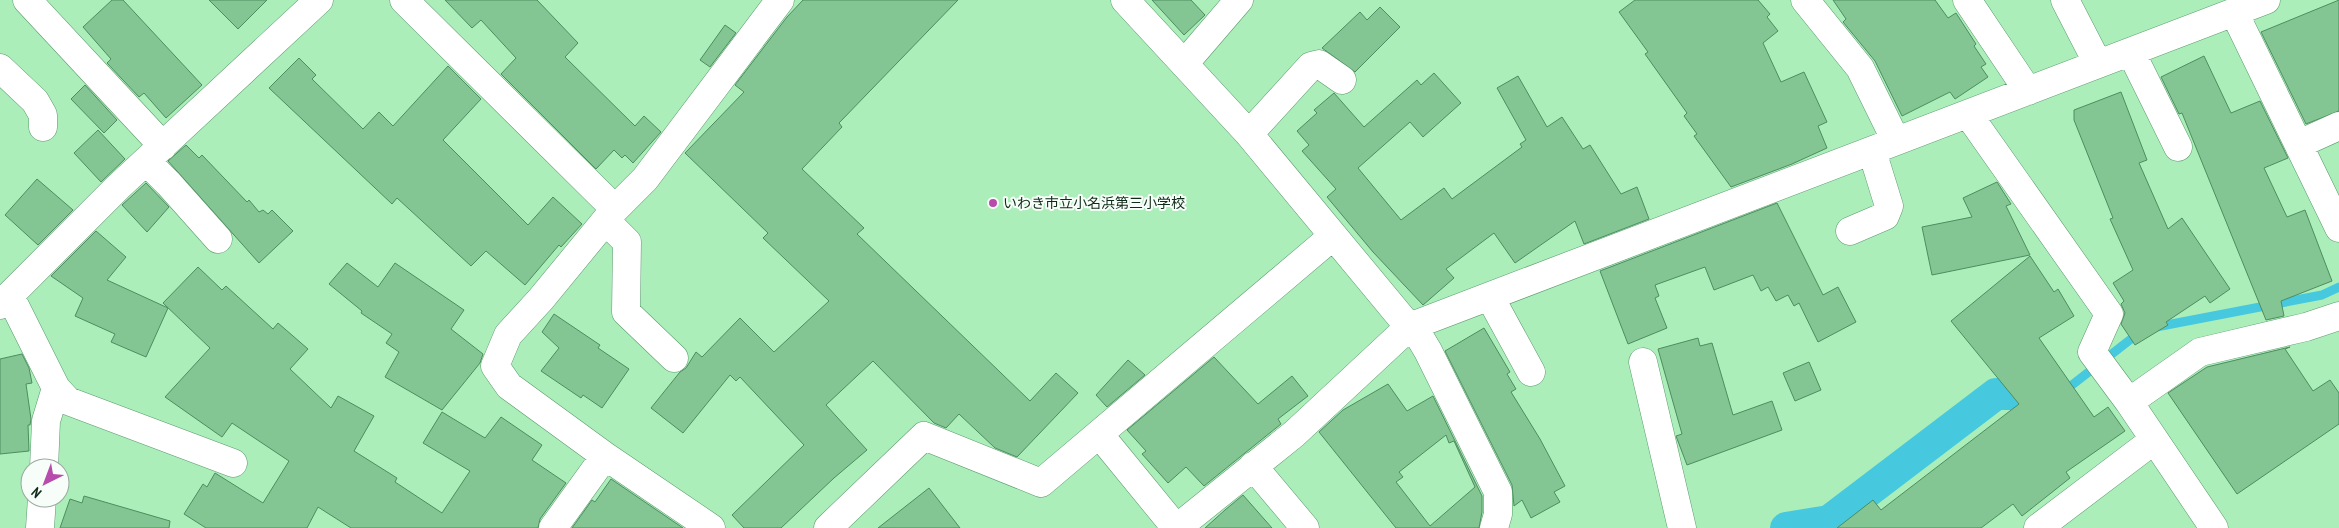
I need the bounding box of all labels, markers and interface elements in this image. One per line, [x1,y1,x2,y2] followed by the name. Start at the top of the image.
[1003,194,1185,212] place label: いわき市立小名浜第三小学校
[987,197,999,209] marker: いわき市立小名浜第三小学校
[20,458,70,508] north arrow
[27,483,45,502] text: N

